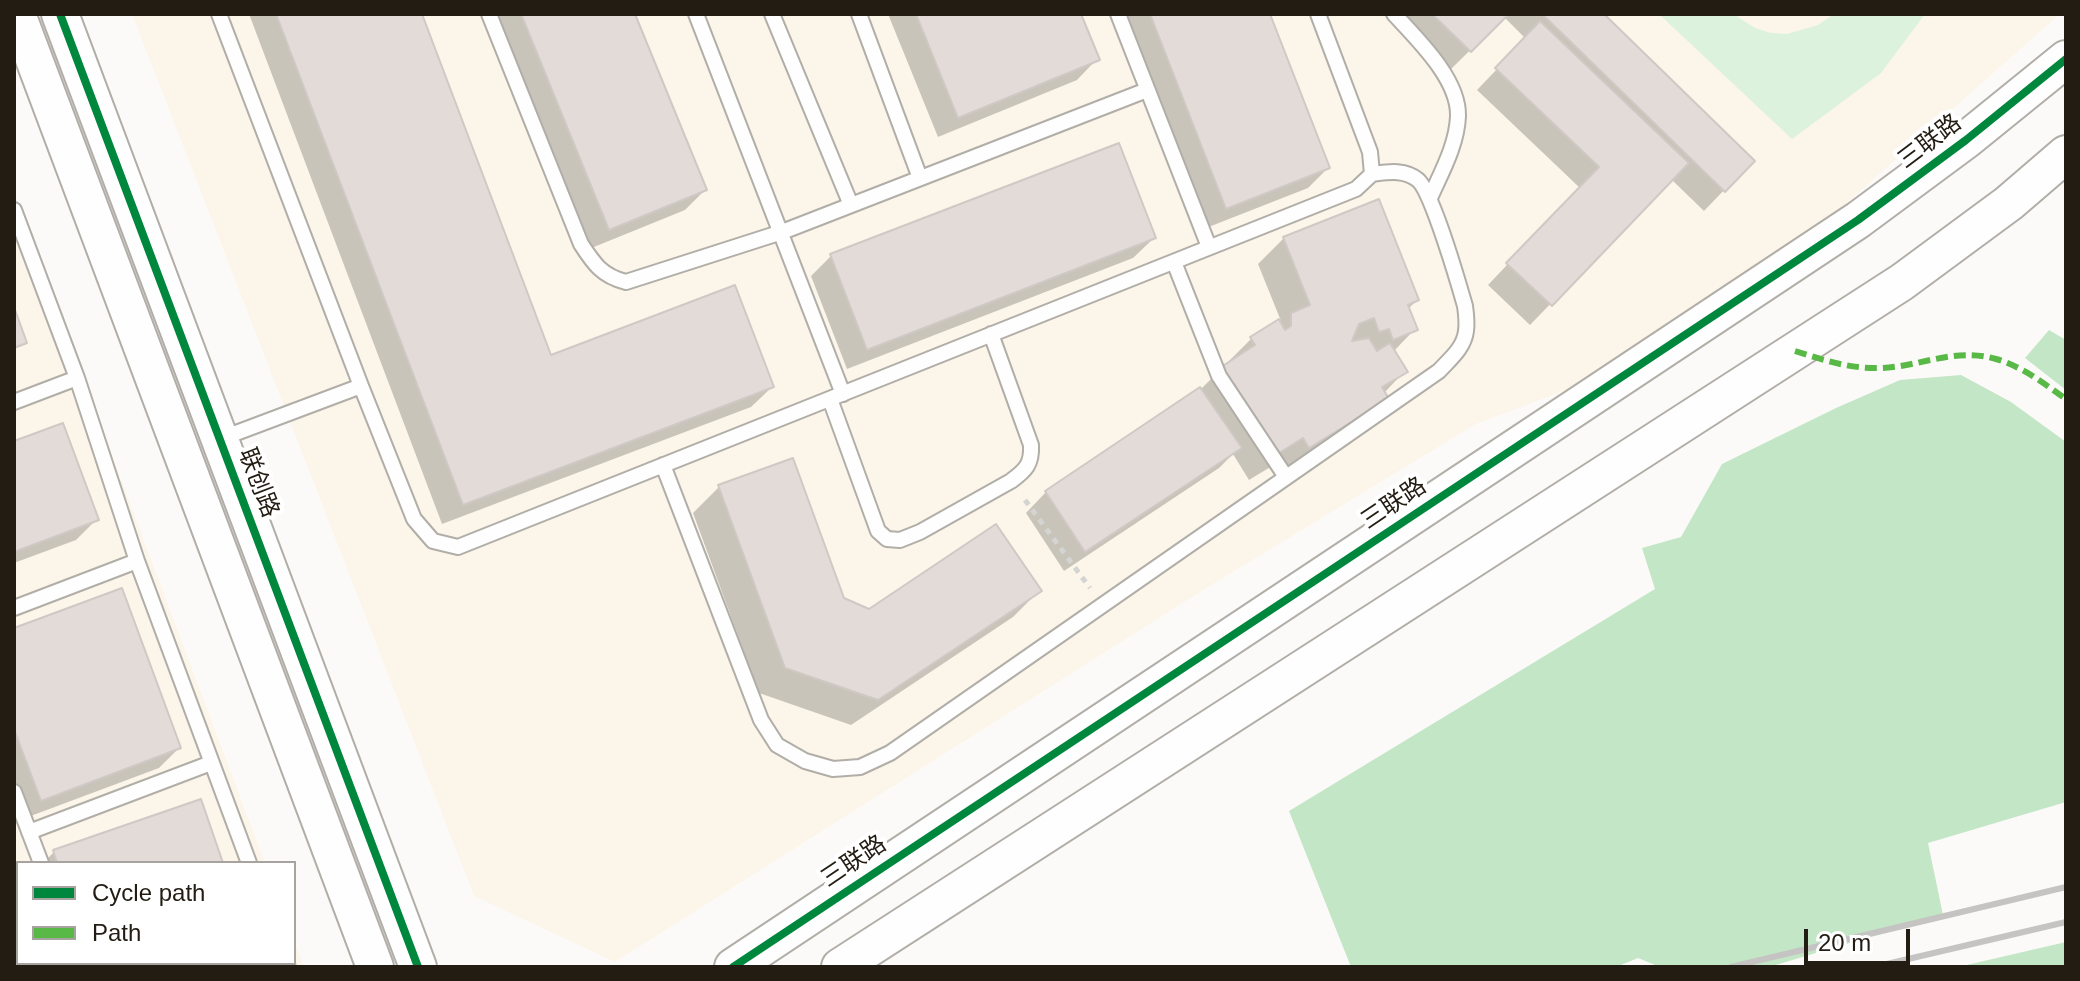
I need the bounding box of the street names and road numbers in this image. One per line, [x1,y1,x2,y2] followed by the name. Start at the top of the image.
[1893,109,1967,175] street label: 三联路
[232,444,284,522] street label: 联创路
[1356,472,1432,536] street label: 三联路
[816,830,892,894] street label: 三联路

